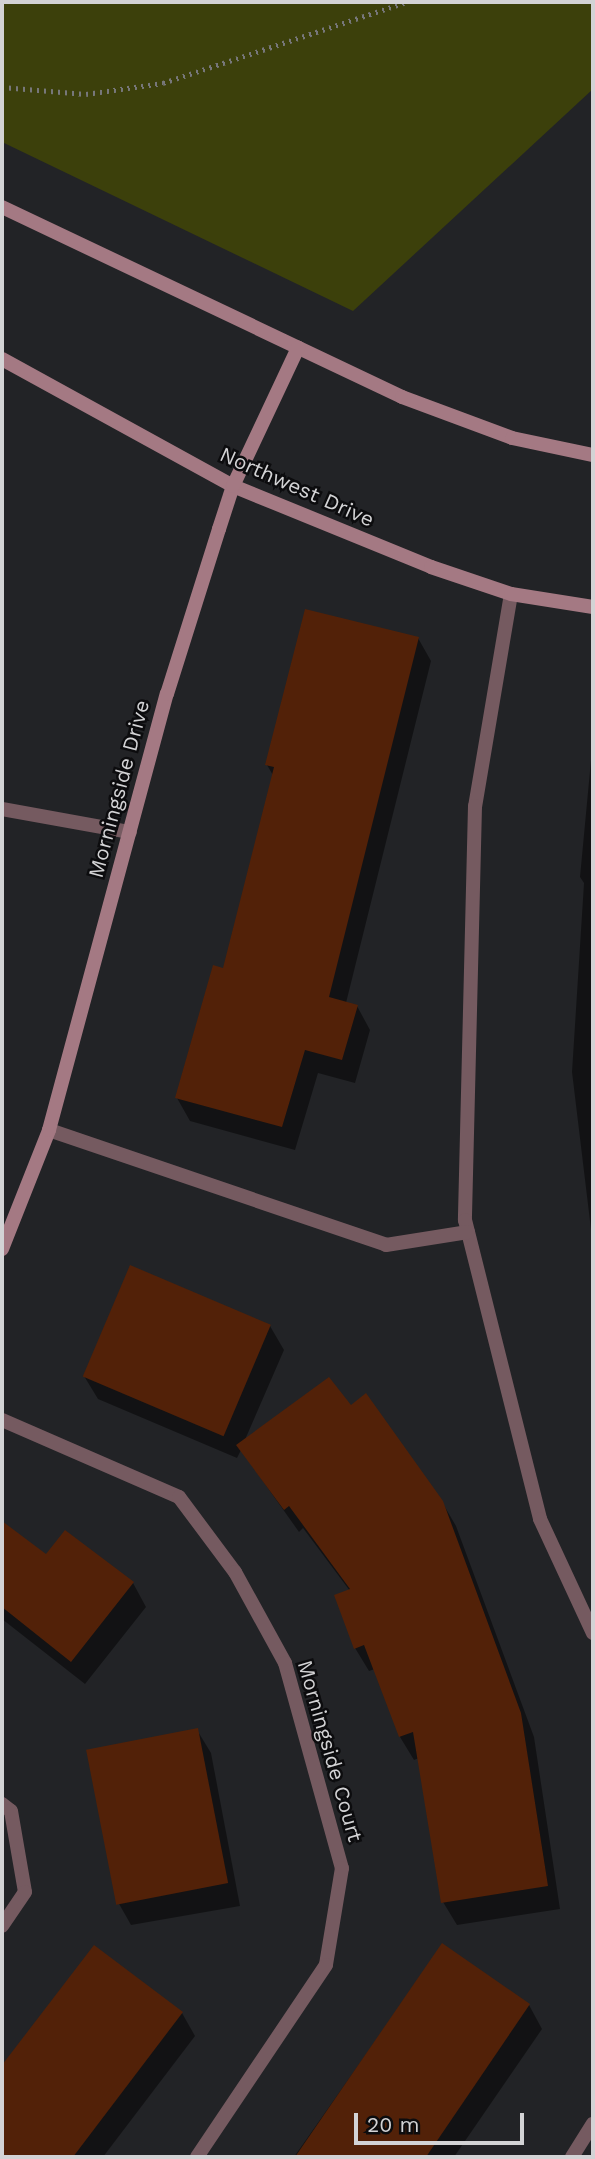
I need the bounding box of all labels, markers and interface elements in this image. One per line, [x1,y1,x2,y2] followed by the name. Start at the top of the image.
[216,442,378,532] street label: Northwest Drive
[83,697,155,881] street label: Morningside Drive
[292,1657,368,1845] street label: Morningside Court
[357,2100,527,2144] scale bar
[367,2112,419,2137] text: 20 m

